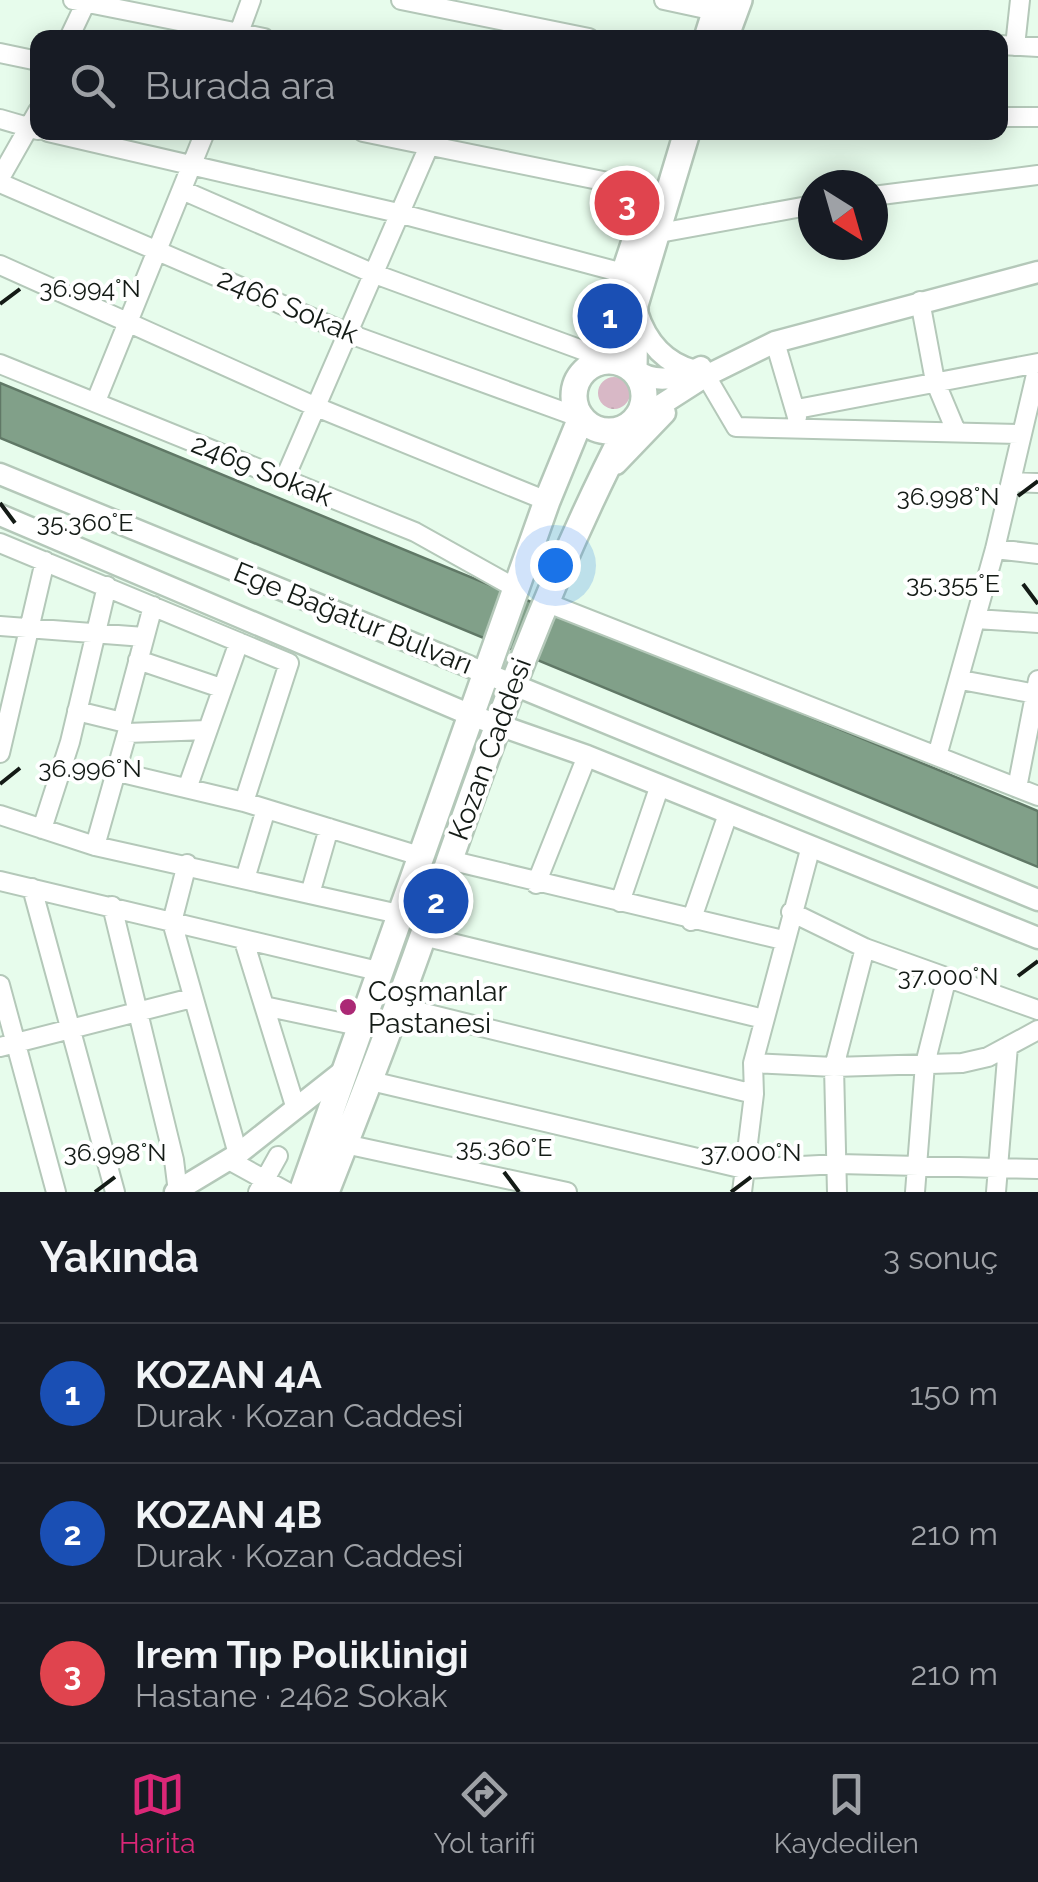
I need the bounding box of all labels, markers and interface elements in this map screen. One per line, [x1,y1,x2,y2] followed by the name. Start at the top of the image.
[30,30,1008,140] search box
[65,58,120,113] icon: search
[145,63,336,108] text: Burada ara
[594,166,660,240] pin: 3
[798,170,888,260] north arrow
[213,262,363,350] street label: 2466 Sokak
[39,273,141,303] text: 36.994°N
[578,278,642,354] pin: 1
[187,427,337,513] street label: 2469 Sokak
[896,481,1000,511] text: 36.998°N
[37,507,133,537] text: 35.360°E
[530,540,581,591] your location
[229,555,477,681] street label: Ege Bağatur Bulvarı
[906,568,1000,598] text: 35.355°E
[442,653,538,845] street label: Kozan Caddesi
[38,753,142,783] text: 36.996°N
[404,864,468,938] pin: 2
[897,961,999,991] text: 37.000°N
[368,975,508,1040] place label: Coşmanlar Pastanesi
[337,996,359,1018] marker: Coşmanlar Pastanesi
[456,1132,552,1162] text: 35.360°E
[63,1137,167,1167] text: 36.998°N
[700,1137,802,1167] text: 37.000°N
[40,1233,199,1282] text: Yakında
[883,1239,998,1276] text: 3 sonuç
[135,1352,322,1397] text: KOZAN 4A
[65,1375,80,1412] text: 1
[910,1375,998,1412] text: 150 m
[135,1397,464,1434] text: Durak · Kozan Caddesi
[135,1492,322,1537] text: KOZAN 4B
[63,1515,82,1552] text: 2
[910,1515,998,1552] text: 210 m
[135,1537,464,1574] text: Durak · Kozan Caddesi
[135,1632,469,1677] text: Irem Tıp Poliklinigi
[64,1655,81,1692] text: 3
[910,1655,998,1692] text: 210 m
[135,1677,447,1714] text: Hastane · 2462 Sokak
[119,1767,195,1860] tab: Harita
[433,1767,536,1860] tab: Yol tarifi
[774,1767,919,1860] tab: Kaydedilen

